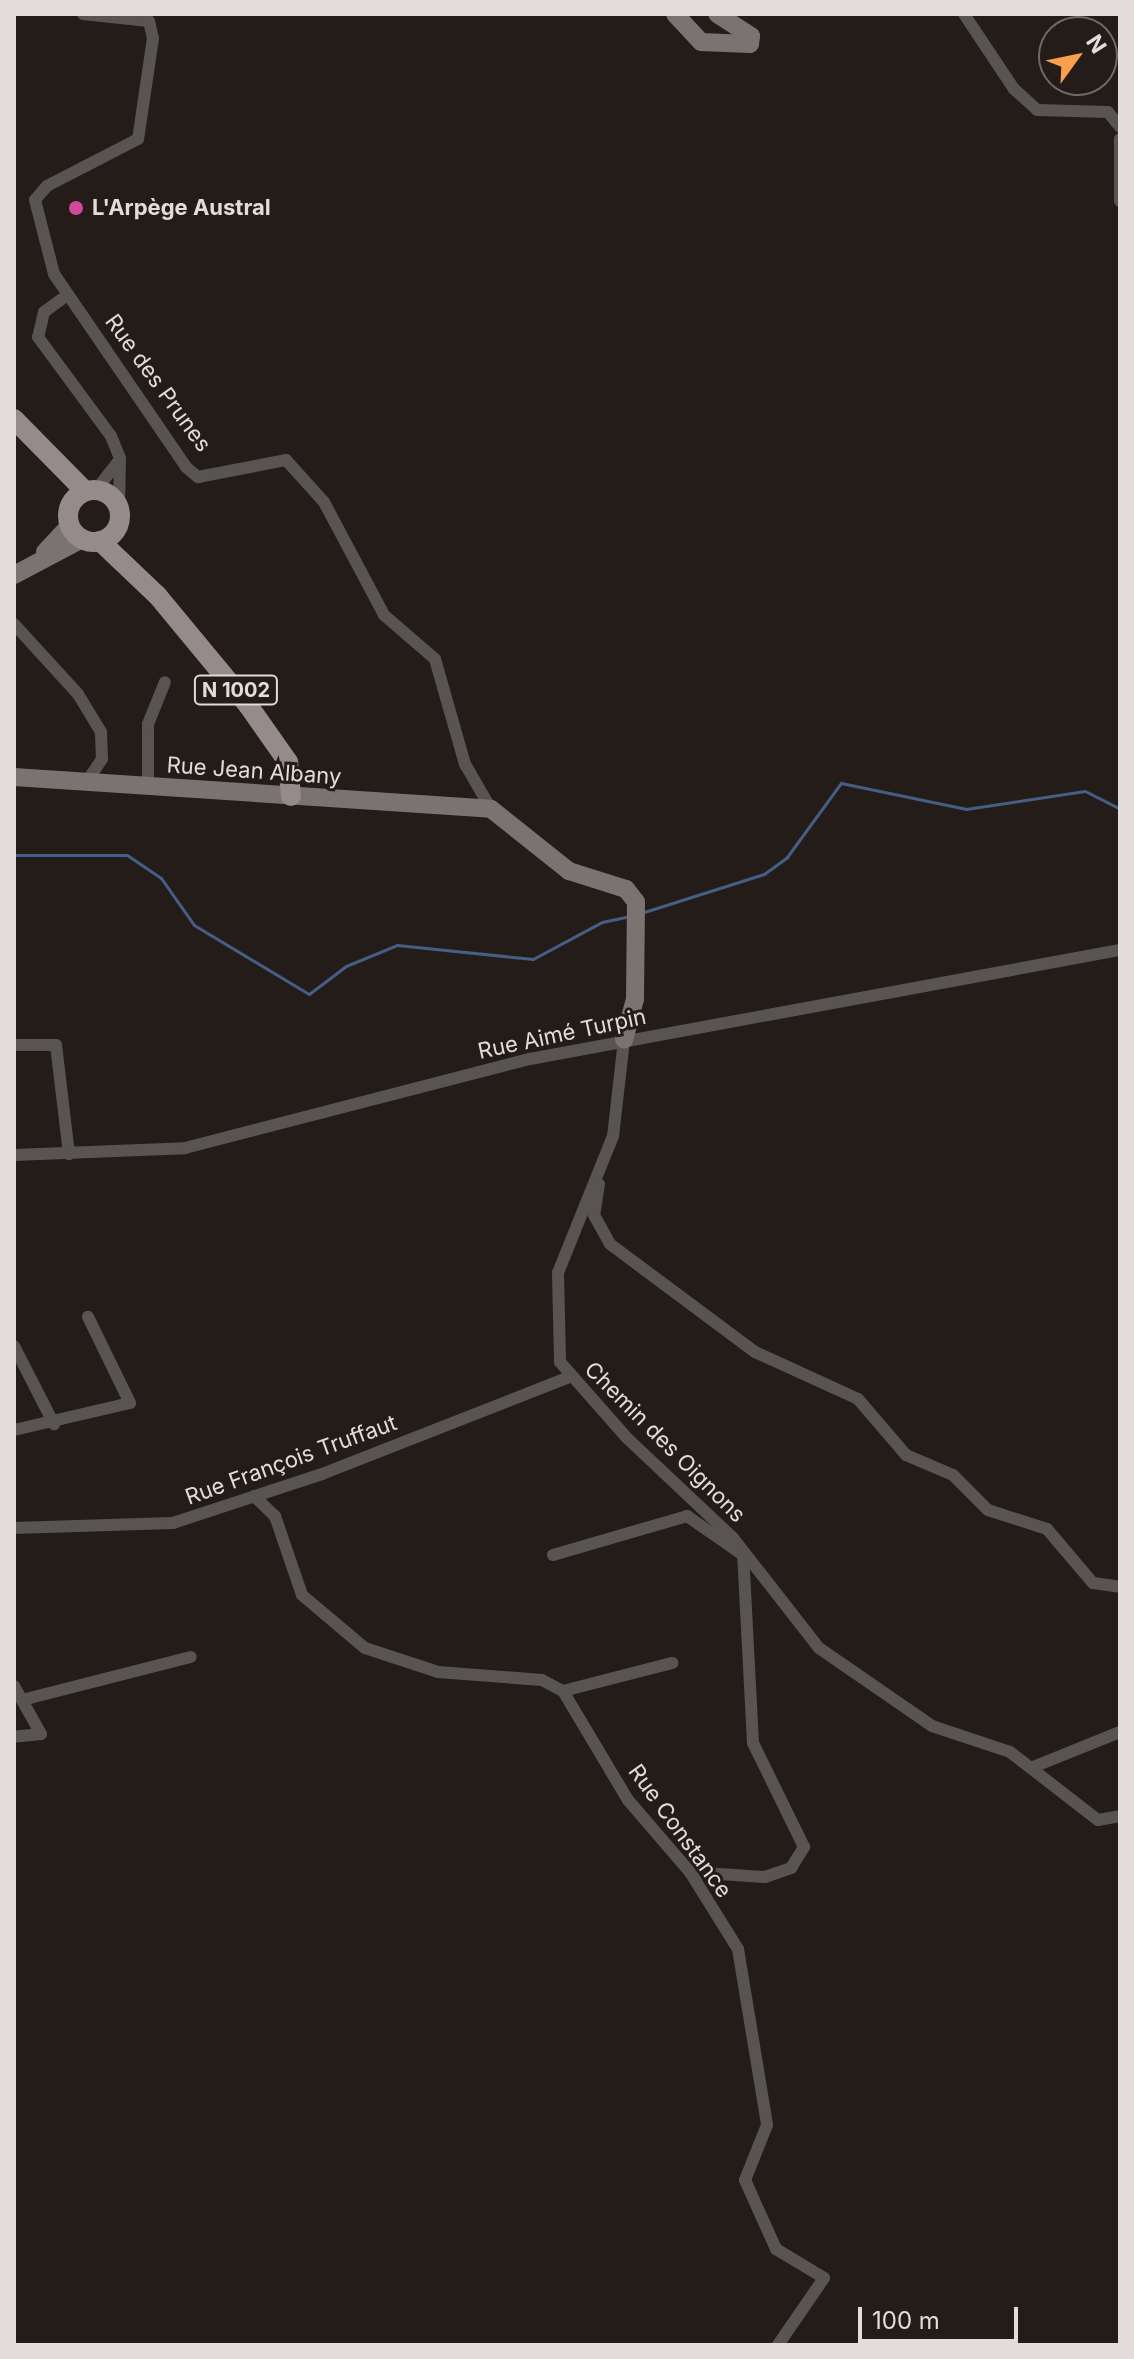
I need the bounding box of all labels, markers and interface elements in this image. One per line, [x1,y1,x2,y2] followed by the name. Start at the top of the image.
[1038,16,1118,96] north arrow
[1081,30,1112,58] text: N
[92,195,271,221] place label: L'Arpège Austral
[67,199,85,217] marker: L'Arpège Austral
[99,309,217,457] street label: Rue des Prunes
[192,674,280,706] road number: N 1002
[166,752,342,790] street label: Rue Jean Albany
[476,1003,648,1065] street label: Rue Aimé Turpin
[579,1356,751,1528] street label: Chemin des Oignons
[182,1409,400,1511] street label: Rue François Truffaut
[623,1759,737,1903] street label: Rue Constance
[862,2291,1022,2341] scale bar
[872,2306,940,2335] text: 100 m

